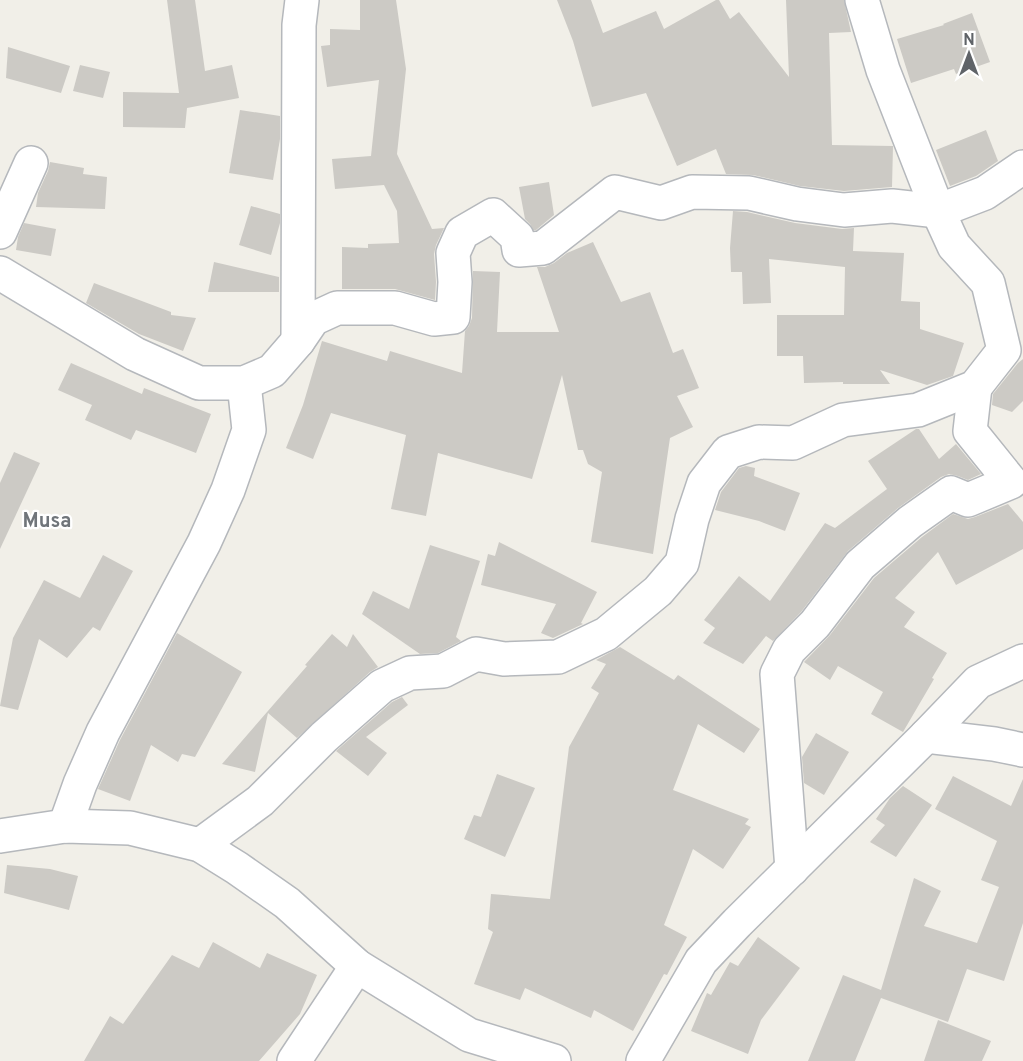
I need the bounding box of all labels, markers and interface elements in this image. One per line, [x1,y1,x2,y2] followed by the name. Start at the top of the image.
[939,24,999,84] north arrow
[963,31,975,51] text: N
[23,509,71,535] district label: Musa

